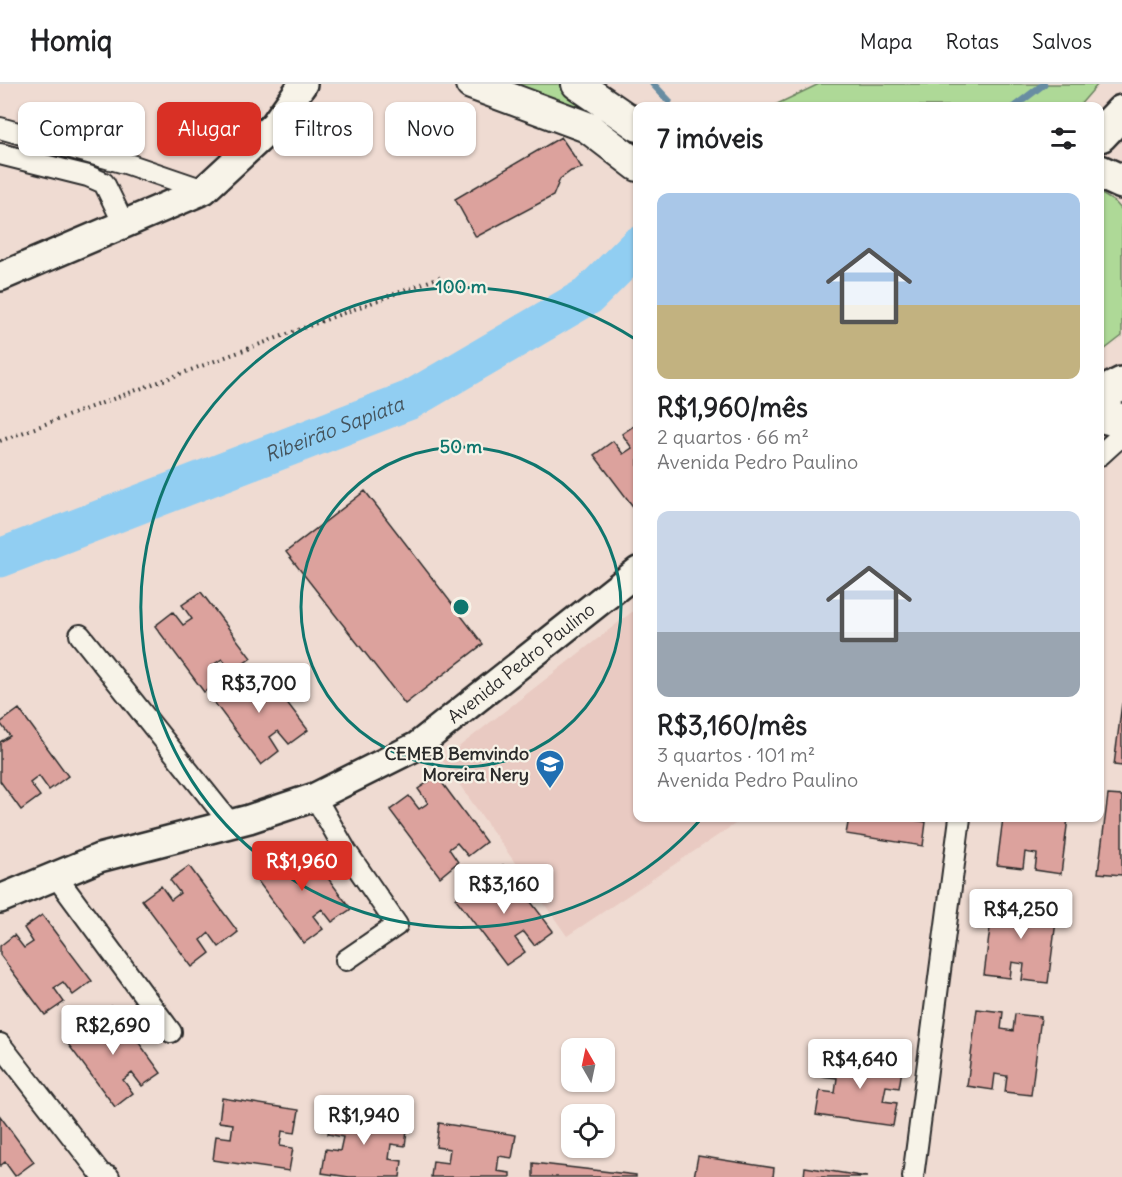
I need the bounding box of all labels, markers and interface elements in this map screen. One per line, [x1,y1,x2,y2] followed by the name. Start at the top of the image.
[30,23,112,59] text: Homiq
[860,28,913,55] text: Mapa
[946,28,999,55] text: Rotas
[1032,28,1092,55] text: Salvos
[18,102,145,156] chip: Comprar
[157,102,261,156] chip: Alugar
[273,102,373,156] chip: Filtros
[385,102,476,156] chip: Novo
[657,122,763,155] text: 7 imóveis
[1047,122,1080,155] icon: filters
[815,232,923,340] icon: home
[436,275,487,298] text: 100 m
[261,390,408,467] water label: Ribeirão Sapiata
[657,391,808,424] text: R$1,960/mês
[657,424,809,449] text: 2 quartos · 66 m²
[440,435,482,458] text: 50 m
[657,449,858,474] text: Avenida Pedro Paulino
[815,550,923,658] icon: home
[451,597,471,617] centre of rings
[443,598,599,728] street label: Avenida Pedro Paulino
[204,663,314,714] pin: R$3,700
[221,670,297,695] text: R$3,700
[657,709,807,742] text: R$3,160/mês
[384,742,529,786] place label: CEMEB Bemvindo Moreira Nery
[657,742,815,767] text: 3 quartos · 101 m²
[534,748,566,790] school or university icon: CEMEB Bemvindo Moreira Nery
[657,767,858,792] text: Avenida Pedro Paulino
[247,841,357,892] pin: R$1,960
[266,848,338,873] text: R$1,960
[449,864,559,915] pin: R$3,160
[468,871,540,896] text: R$3,160
[966,889,1076,940] pin: R$4,250
[983,896,1059,921] text: R$4,250
[58,1005,168,1056] pin: R$2,690
[75,1012,151,1037] text: R$2,690
[561,1038,615,1092] north arrow
[561,1038,615,1158] map controls
[805,1039,915,1090] pin: R$4,640
[822,1046,898,1071] text: R$4,640
[309,1095,419,1146] pin: R$1,940
[328,1102,400,1127] text: R$1,940
[561,1104,615,1158] button: locate

